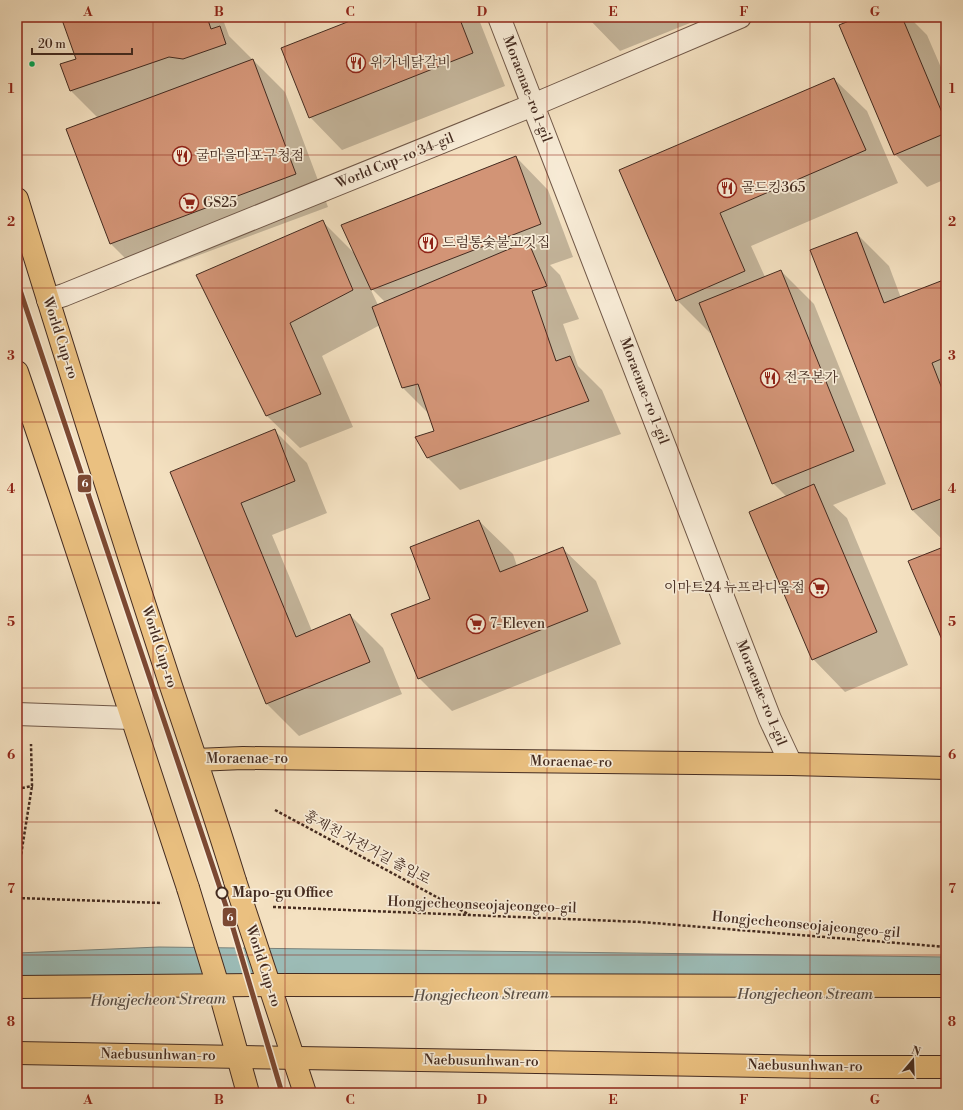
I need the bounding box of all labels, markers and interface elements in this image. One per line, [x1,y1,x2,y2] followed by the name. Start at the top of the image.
[82,4,93,20] text: A
[214,4,224,20] text: B
[345,4,355,20] text: C
[477,4,487,20] text: D
[608,4,618,20] text: E
[739,4,749,20] text: F
[870,4,881,20] text: G
[32,30,132,56] scale bar
[498,33,556,145] street label: Moraenae-ro 1-gil
[38,37,66,52] text: 20 m
[345,52,367,74] restaurant icon: 위가네닭갈비
[370,54,451,72] place label: 위가네닭갈비
[27,59,37,69] unlabelled marker
[8,81,15,97] text: 1
[949,81,956,97] text: 1
[332,129,457,193] street label: World Cup-ro 34-gil
[171,145,193,167] restaurant icon: 굴마을마포구청점
[196,147,304,165] place label: 굴마을마포구청점
[716,177,738,199] restaurant icon: 골드킹365
[741,179,806,197] place label: 골드킹365
[178,192,200,214] supermarket icon: GS25
[203,194,237,212] place label: GS25
[7,214,15,230] text: 2
[948,214,956,230] text: 2
[417,232,439,254] restaurant icon: 드럼통숯불고깃집
[442,234,550,252] place label: 드럼통숯불고깃집
[38,294,82,382] street label: World Cup-ro
[615,335,673,447] street label: Moraenae-ro 1-gil
[7,348,15,364] text: 3
[948,348,956,364] text: 3
[759,367,781,389] restaurant icon: 전주본가
[784,369,839,387] place label: 전주본가
[77,474,92,493] line badge: 6
[82,477,89,491] text: 6
[7,481,16,497] text: 4
[948,481,957,497] text: 4
[808,577,830,599] supermarket icon: 이마트24 뉴프라디움점
[664,579,805,597] place label: 이마트24 뉴프라디움점
[137,603,181,691] street label: World Cup-ro
[465,613,487,635] supermarket icon: 7-Eleven
[7,614,15,630] text: 5
[948,614,956,630] text: 5
[490,615,546,633] place label: 7-Eleven
[732,637,790,749] street label: Moraenae-ro 1-gil
[7,747,15,763] text: 6
[948,747,956,763] text: 6
[206,750,288,768] street label: Moraenae-ro
[530,752,612,772] street label: Moraenae-ro
[301,807,434,889] street label: 홍제천 자전거길 출입로
[7,881,15,897] text: 7
[948,881,956,897] text: 7
[232,884,334,902] place label: Mapo-gu Office
[215,886,229,900] marker: Mapo-gu Office
[387,893,577,917] street label: Hongjecheonseojajeongeo-gil
[222,907,237,927] line badge: 6
[711,908,901,942] street label: Hongjecheonseojajeongeo-gil
[227,911,234,925] text: 6
[241,922,285,1010] street label: World Cup-ro
[412,984,550,1006] water label: Hongjecheon Stream
[736,985,874,1004] water label: Hongjecheon Stream
[89,989,227,1011] water label: Hongjecheon Stream
[7,1014,15,1030] text: 8
[948,1014,956,1030] text: 8
[893,1040,933,1080] north arrow
[910,1043,923,1060] text: N
[100,1045,216,1065] street label: Naebusunhwan-ro
[423,1051,539,1071] street label: Naebusunhwan-ro
[747,1056,863,1076] street label: Naebusunhwan-ro
[82,1092,93,1108] text: A
[214,1092,224,1108] text: B
[345,1092,355,1108] text: C
[477,1092,487,1108] text: D
[608,1092,618,1108] text: E
[739,1092,749,1108] text: F
[870,1092,881,1108] text: G

